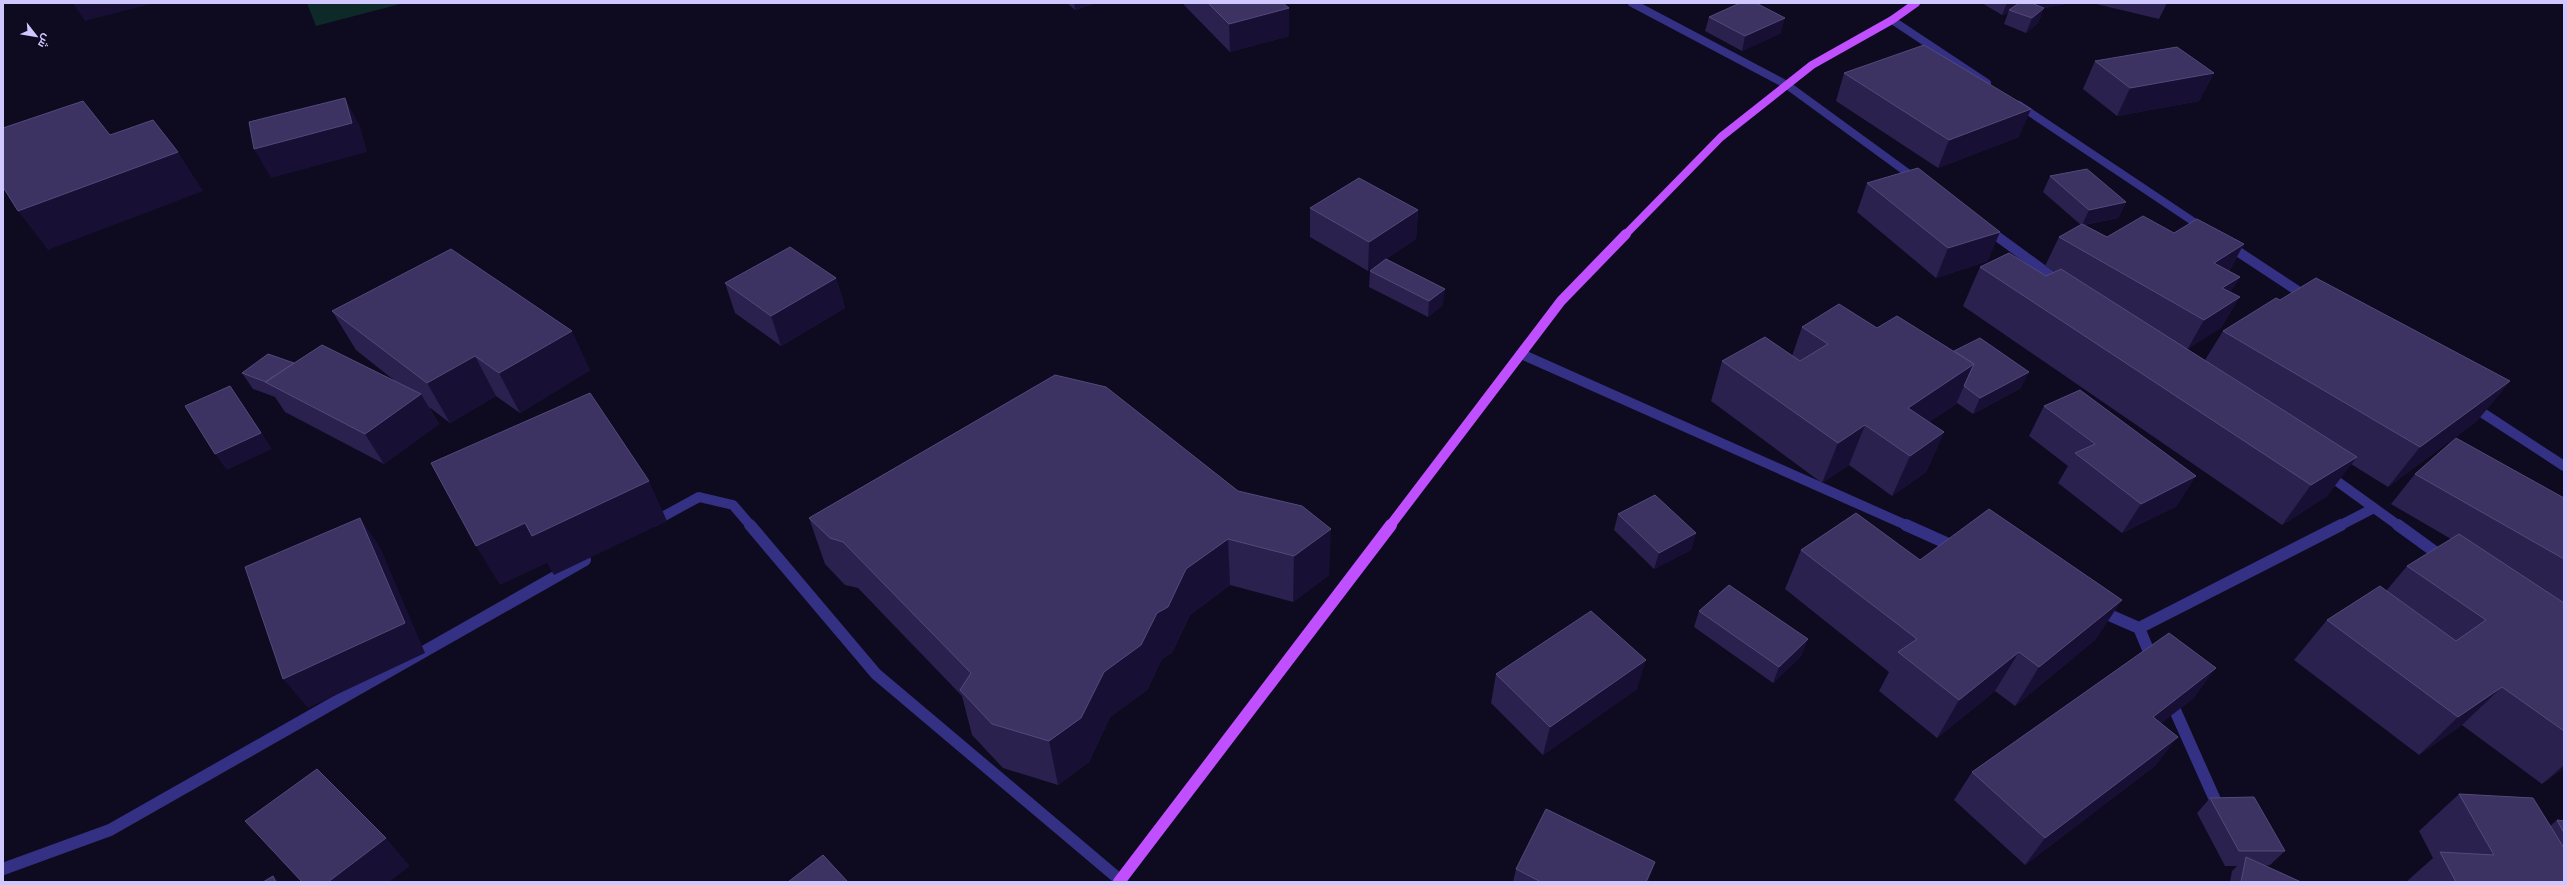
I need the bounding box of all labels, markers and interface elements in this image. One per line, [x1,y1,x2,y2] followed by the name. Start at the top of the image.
[16,16,56,56] north arrow
[35,31,53,50] text: ش

